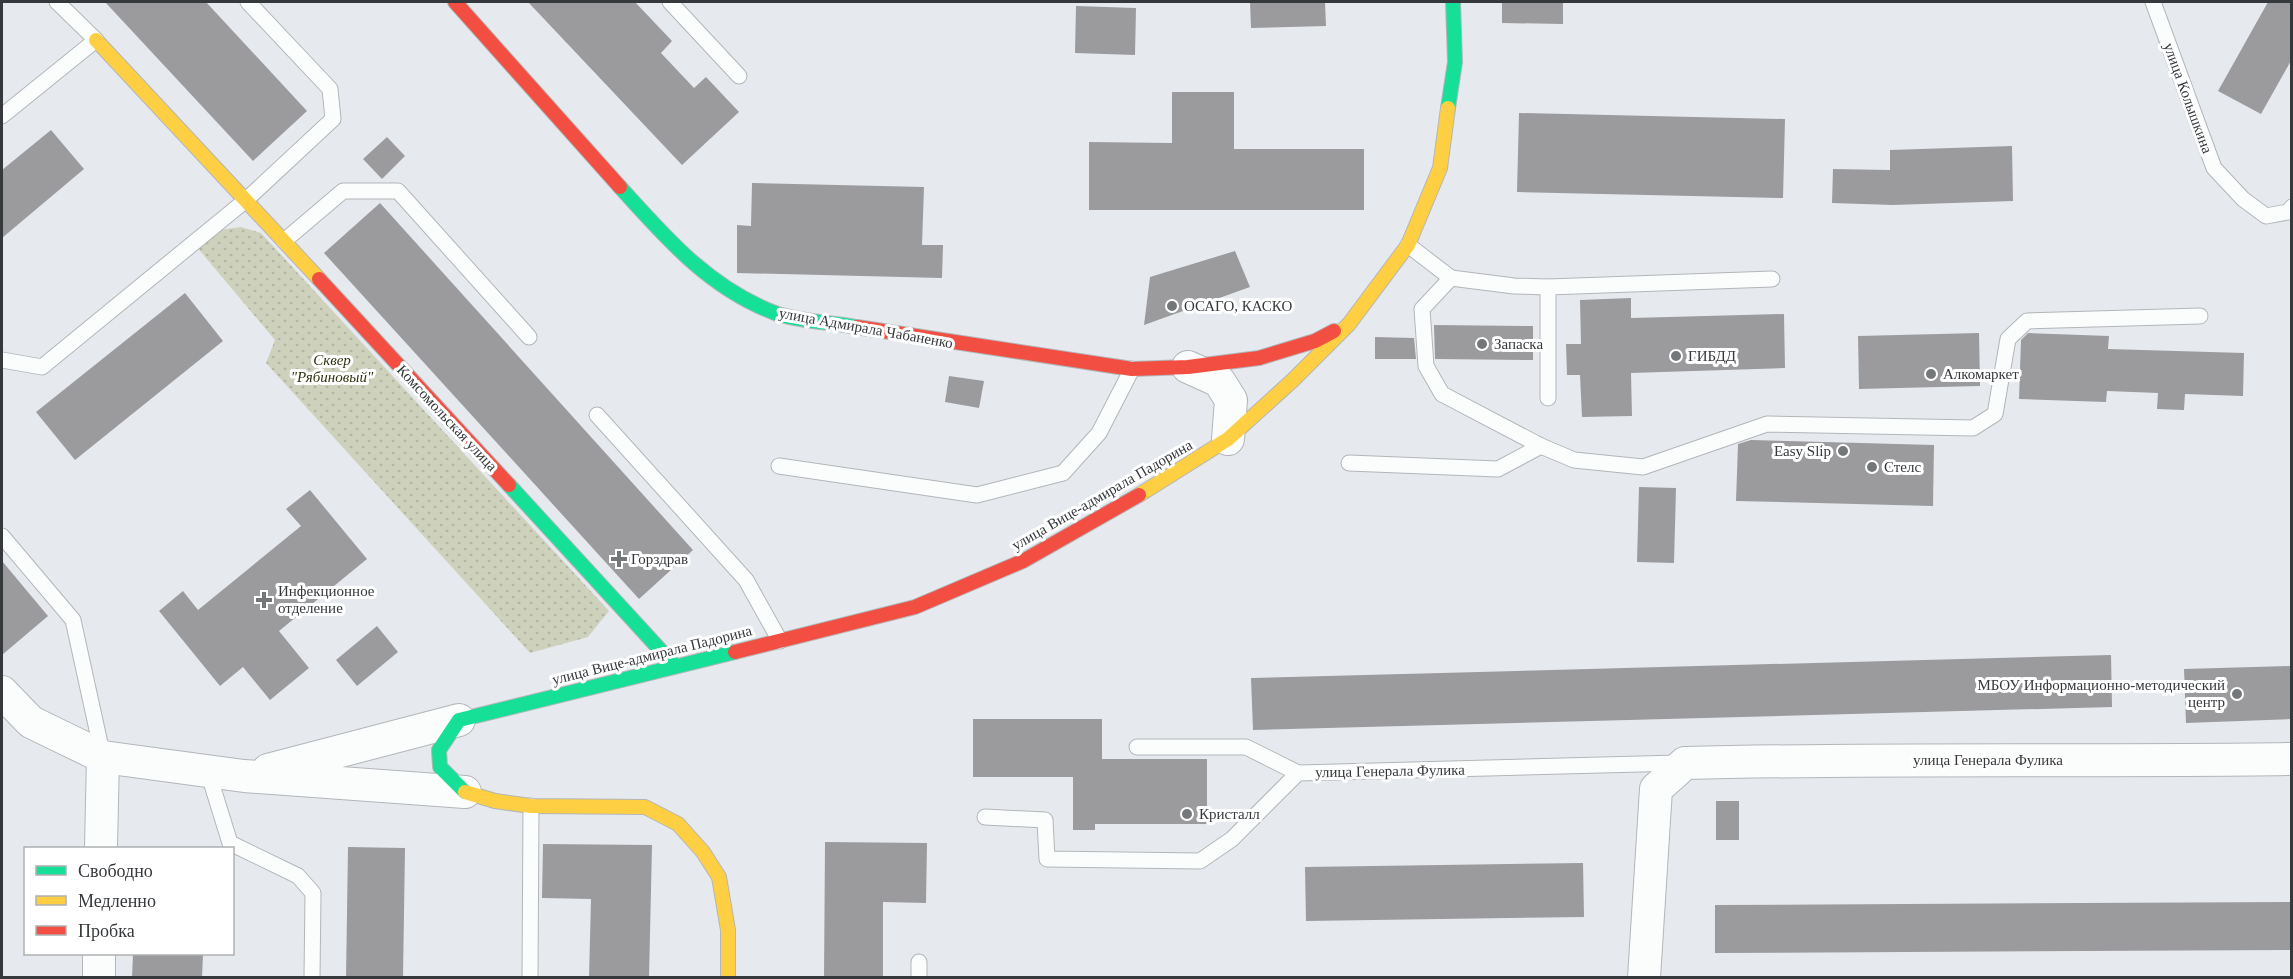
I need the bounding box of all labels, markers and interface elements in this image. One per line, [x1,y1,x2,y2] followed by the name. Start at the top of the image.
[2161,41,2216,156] street label: улица Колышкина
[1184,298,1292,314] place label: ОСАГО, КАСКО
[1165,299,1179,313] marker: ОСАГО, КАСКО
[778,305,954,351] street label: улица Адмирала Чабаненко
[1494,336,1543,352] place label: Запаска
[1475,337,1489,351] marker: Запаска
[1688,348,1736,364] place label: ГИБДД
[1669,349,1683,363] marker: ГИБДД
[291,352,374,385] park label: Сквер "Рябиновый"
[394,362,500,475] street label: Комсомольская улица
[1943,366,2019,382] place label: Алкомаркет
[1924,367,1938,381] marker: Алкомаркет
[1009,437,1195,553] street label: улица Вице-адмирала Падорина
[1774,443,1831,459] place label: Easy Slip
[1836,444,1850,458] marker: Easy Slip
[1884,459,1922,475] place label: Стелс
[1865,460,1879,474] marker: Стелс
[631,551,688,567] place label: Горздрав
[612,552,626,566] marker: Горздрав
[278,583,375,616] place label: Инфекционное отделение
[255,591,273,609] marker: Инфекционное отделение
[550,622,754,688] street label: улица Вице-адмирала Падорина
[1977,677,2225,710] place label: МБОУ Информационно-методический центр
[2230,687,2244,701] marker: МБОУ Информационно-методический центр
[1913,752,2063,768] street label: улица Генерала Фулика
[1315,762,1465,780] street label: улица Генерала Фулика
[1199,806,1260,822] place label: Кристалл
[1180,807,1194,821] marker: Кристалл
[24,847,234,955] legend
[78,861,153,881] text: Свободно
[78,891,156,911] text: Медленно
[78,921,135,941] text: Пробка

